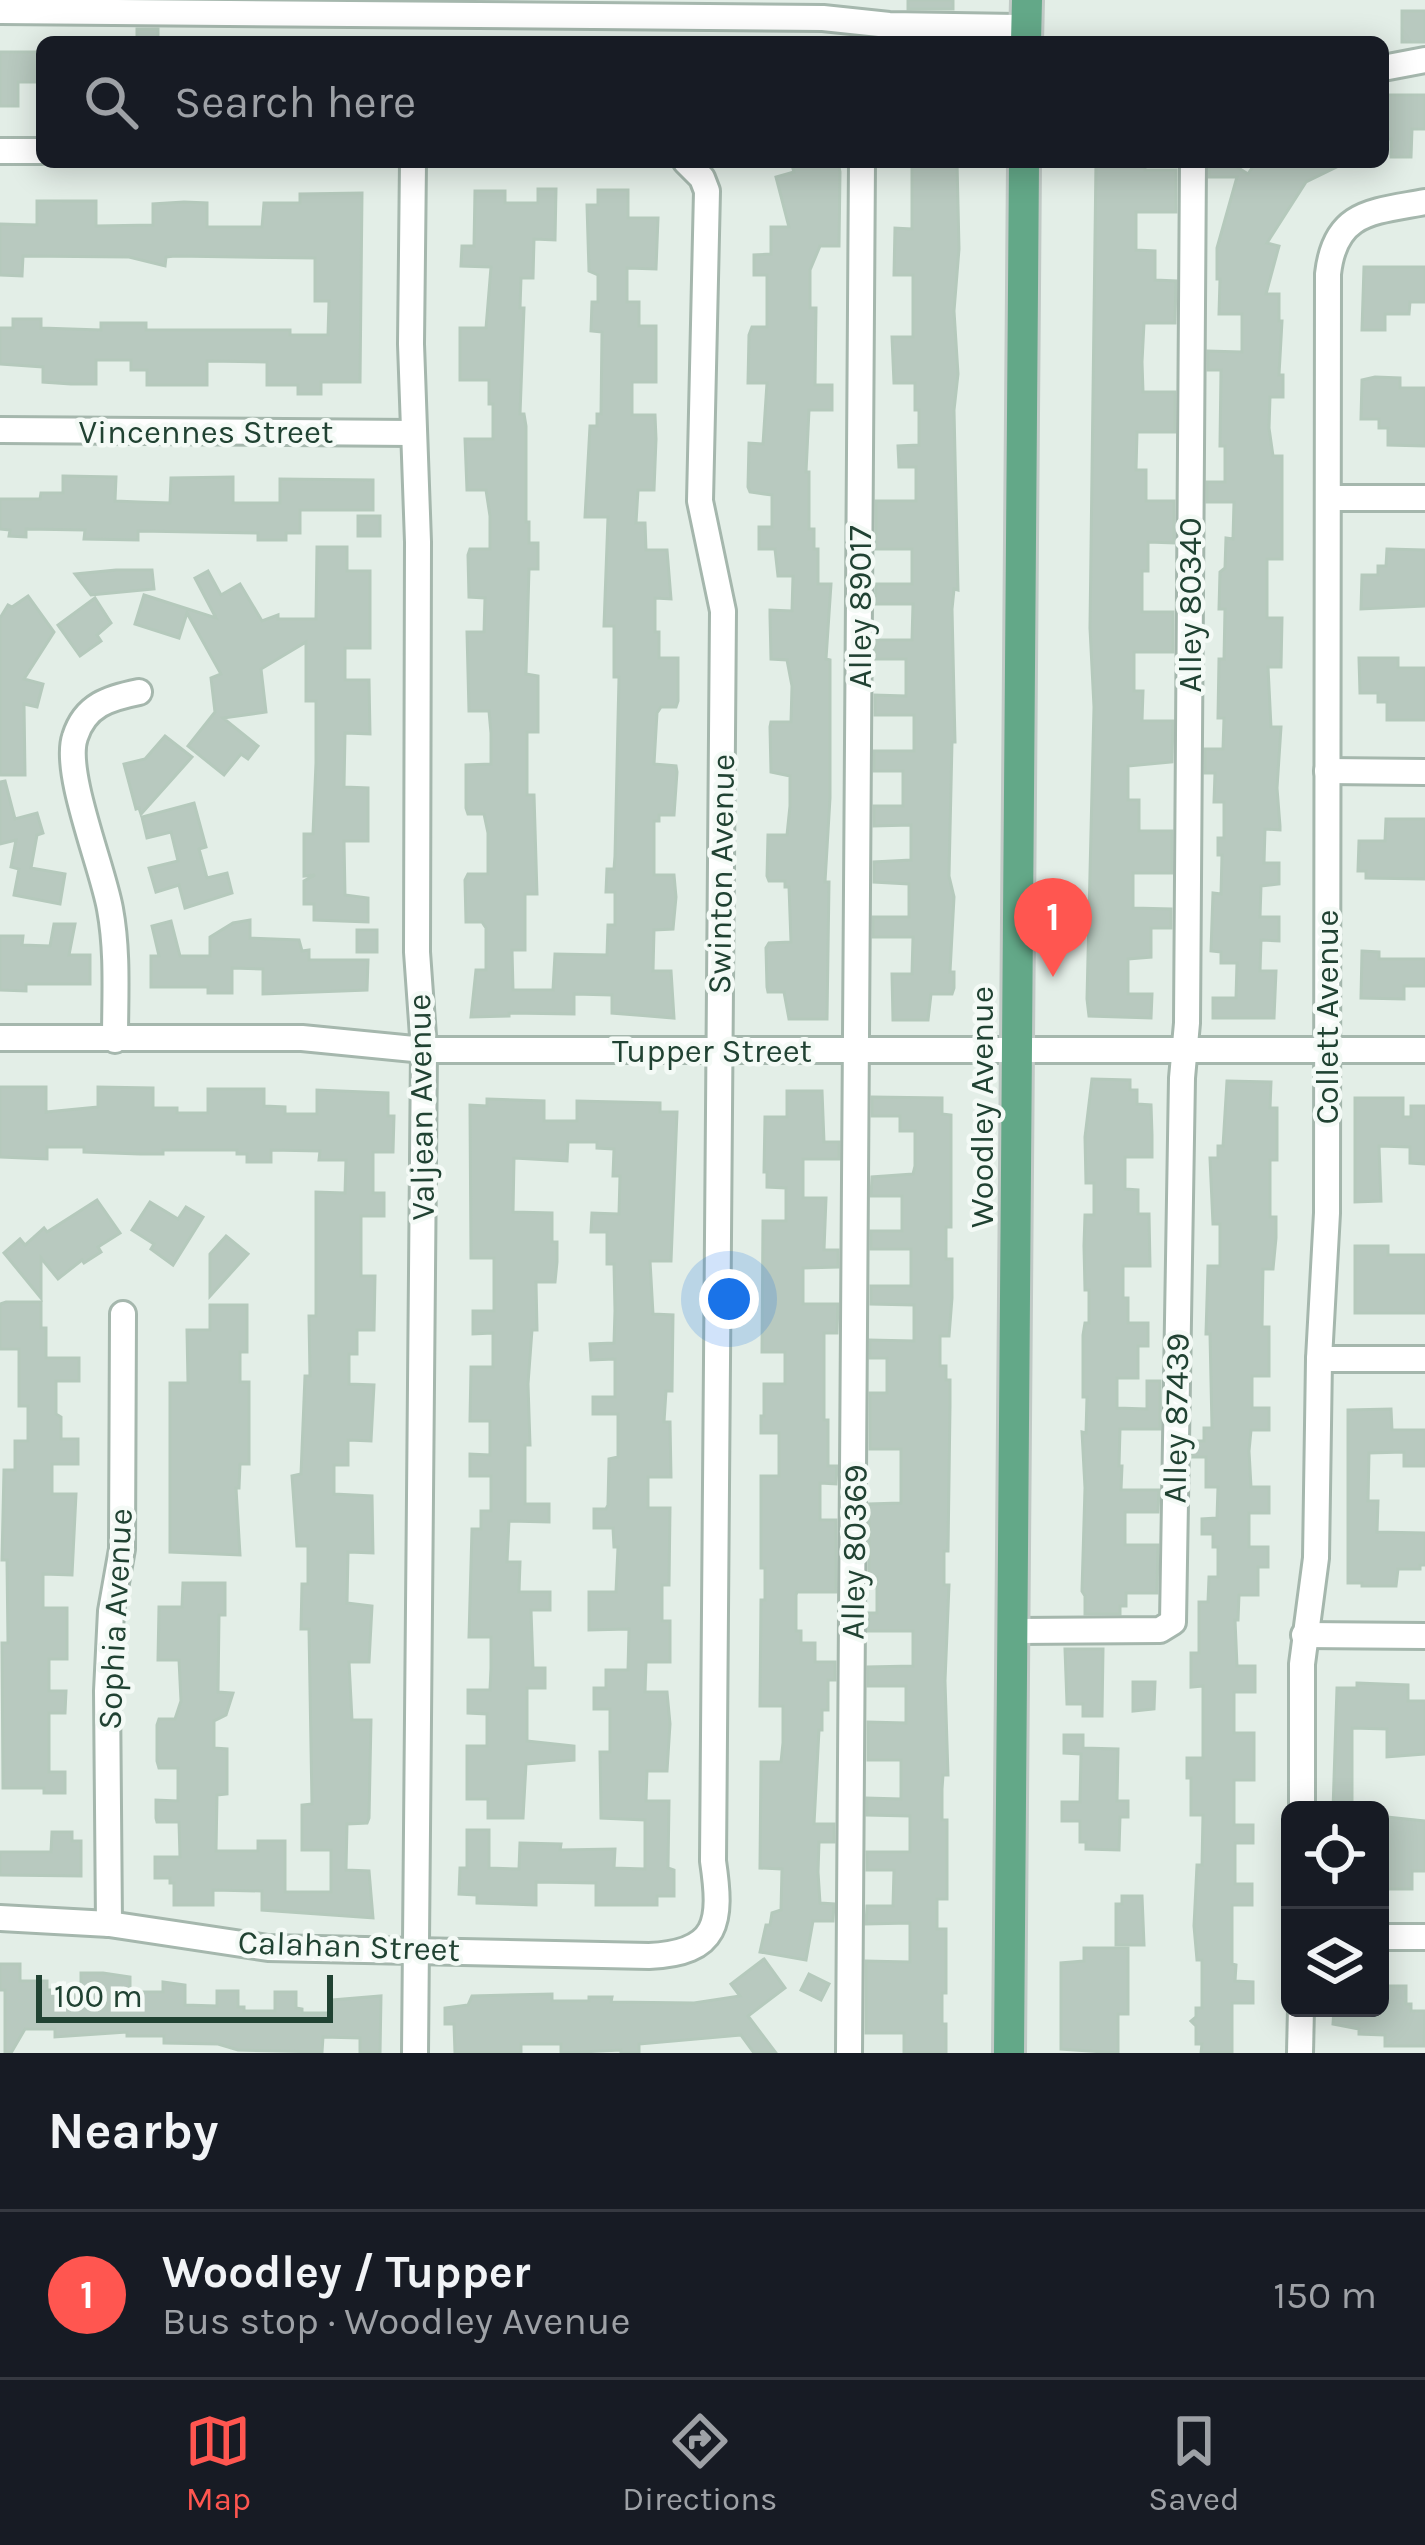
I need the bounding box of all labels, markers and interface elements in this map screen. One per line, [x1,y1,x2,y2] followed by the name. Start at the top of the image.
[36,36,1389,168] search box
[78,69,144,135] icon: search
[174,76,416,128] text: Search here
[79,413,333,451] street label: Vincennes Street
[1171,518,1209,692] street label: Alley 80340
[841,526,879,689] street label: Alley 89017
[700,753,742,995] street label: Swinton Avenue
[1014,878,1092,977] pin: 1
[1308,910,1346,1124] street label: Collett Avenue
[963,986,1001,1228] street label: Woodley Avenue
[400,993,442,1221] street label: Valjean Avenue
[612,1032,812,1070] street label: Tupper Street
[699,1269,759,1329] your location
[1156,1332,1196,1504] street label: Alley 87439
[833,1464,875,1640] street label: Alley 80369
[90,1507,140,1731] street label: Sophia Avenue
[1281,1801,1389,2017] map controls
[1281,1801,1389,1909] button: locate
[1281,1909,1389,2017] button: layers
[237,1923,461,1969] street label: Calahan Street
[36,1969,333,2022] scale bar
[54,1977,143,2015] text: 100 m
[48,2101,218,2161] text: Nearby
[162,2246,530,2298] text: Woodley / Tupper
[80,2272,94,2318] text: 1
[1273,2272,1377,2318] text: 150 m
[162,2298,630,2344] text: Bus stop · Woodley Avenue
[185,2408,251,2518] tab: Map
[622,2408,777,2518] tab: Directions
[1148,2408,1240,2518] tab: Saved

